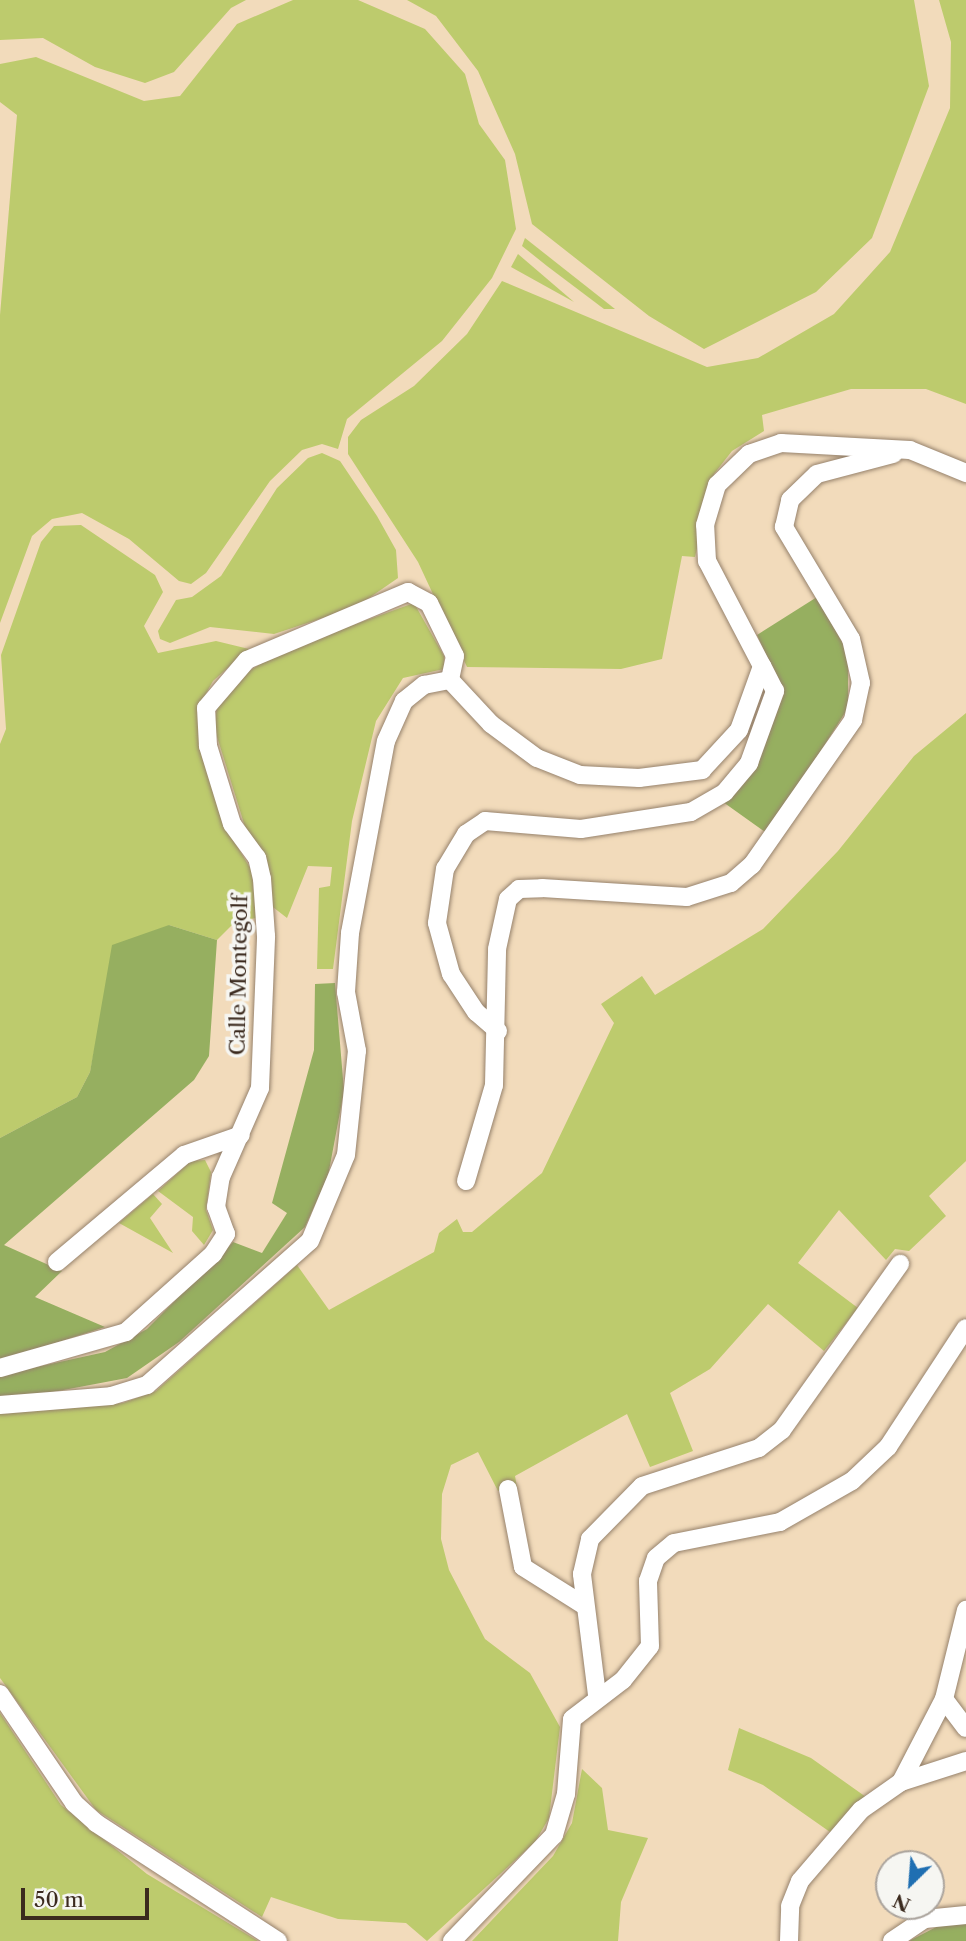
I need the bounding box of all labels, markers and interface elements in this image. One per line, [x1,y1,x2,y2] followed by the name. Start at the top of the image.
[225,894,253,1056] street label: Calle Montegolf
[875,1850,945,1920] north arrow
[24,1874,152,1918] scale bar
[34,1887,84,1912] text: 50 m
[889,1889,914,1917] text: N

